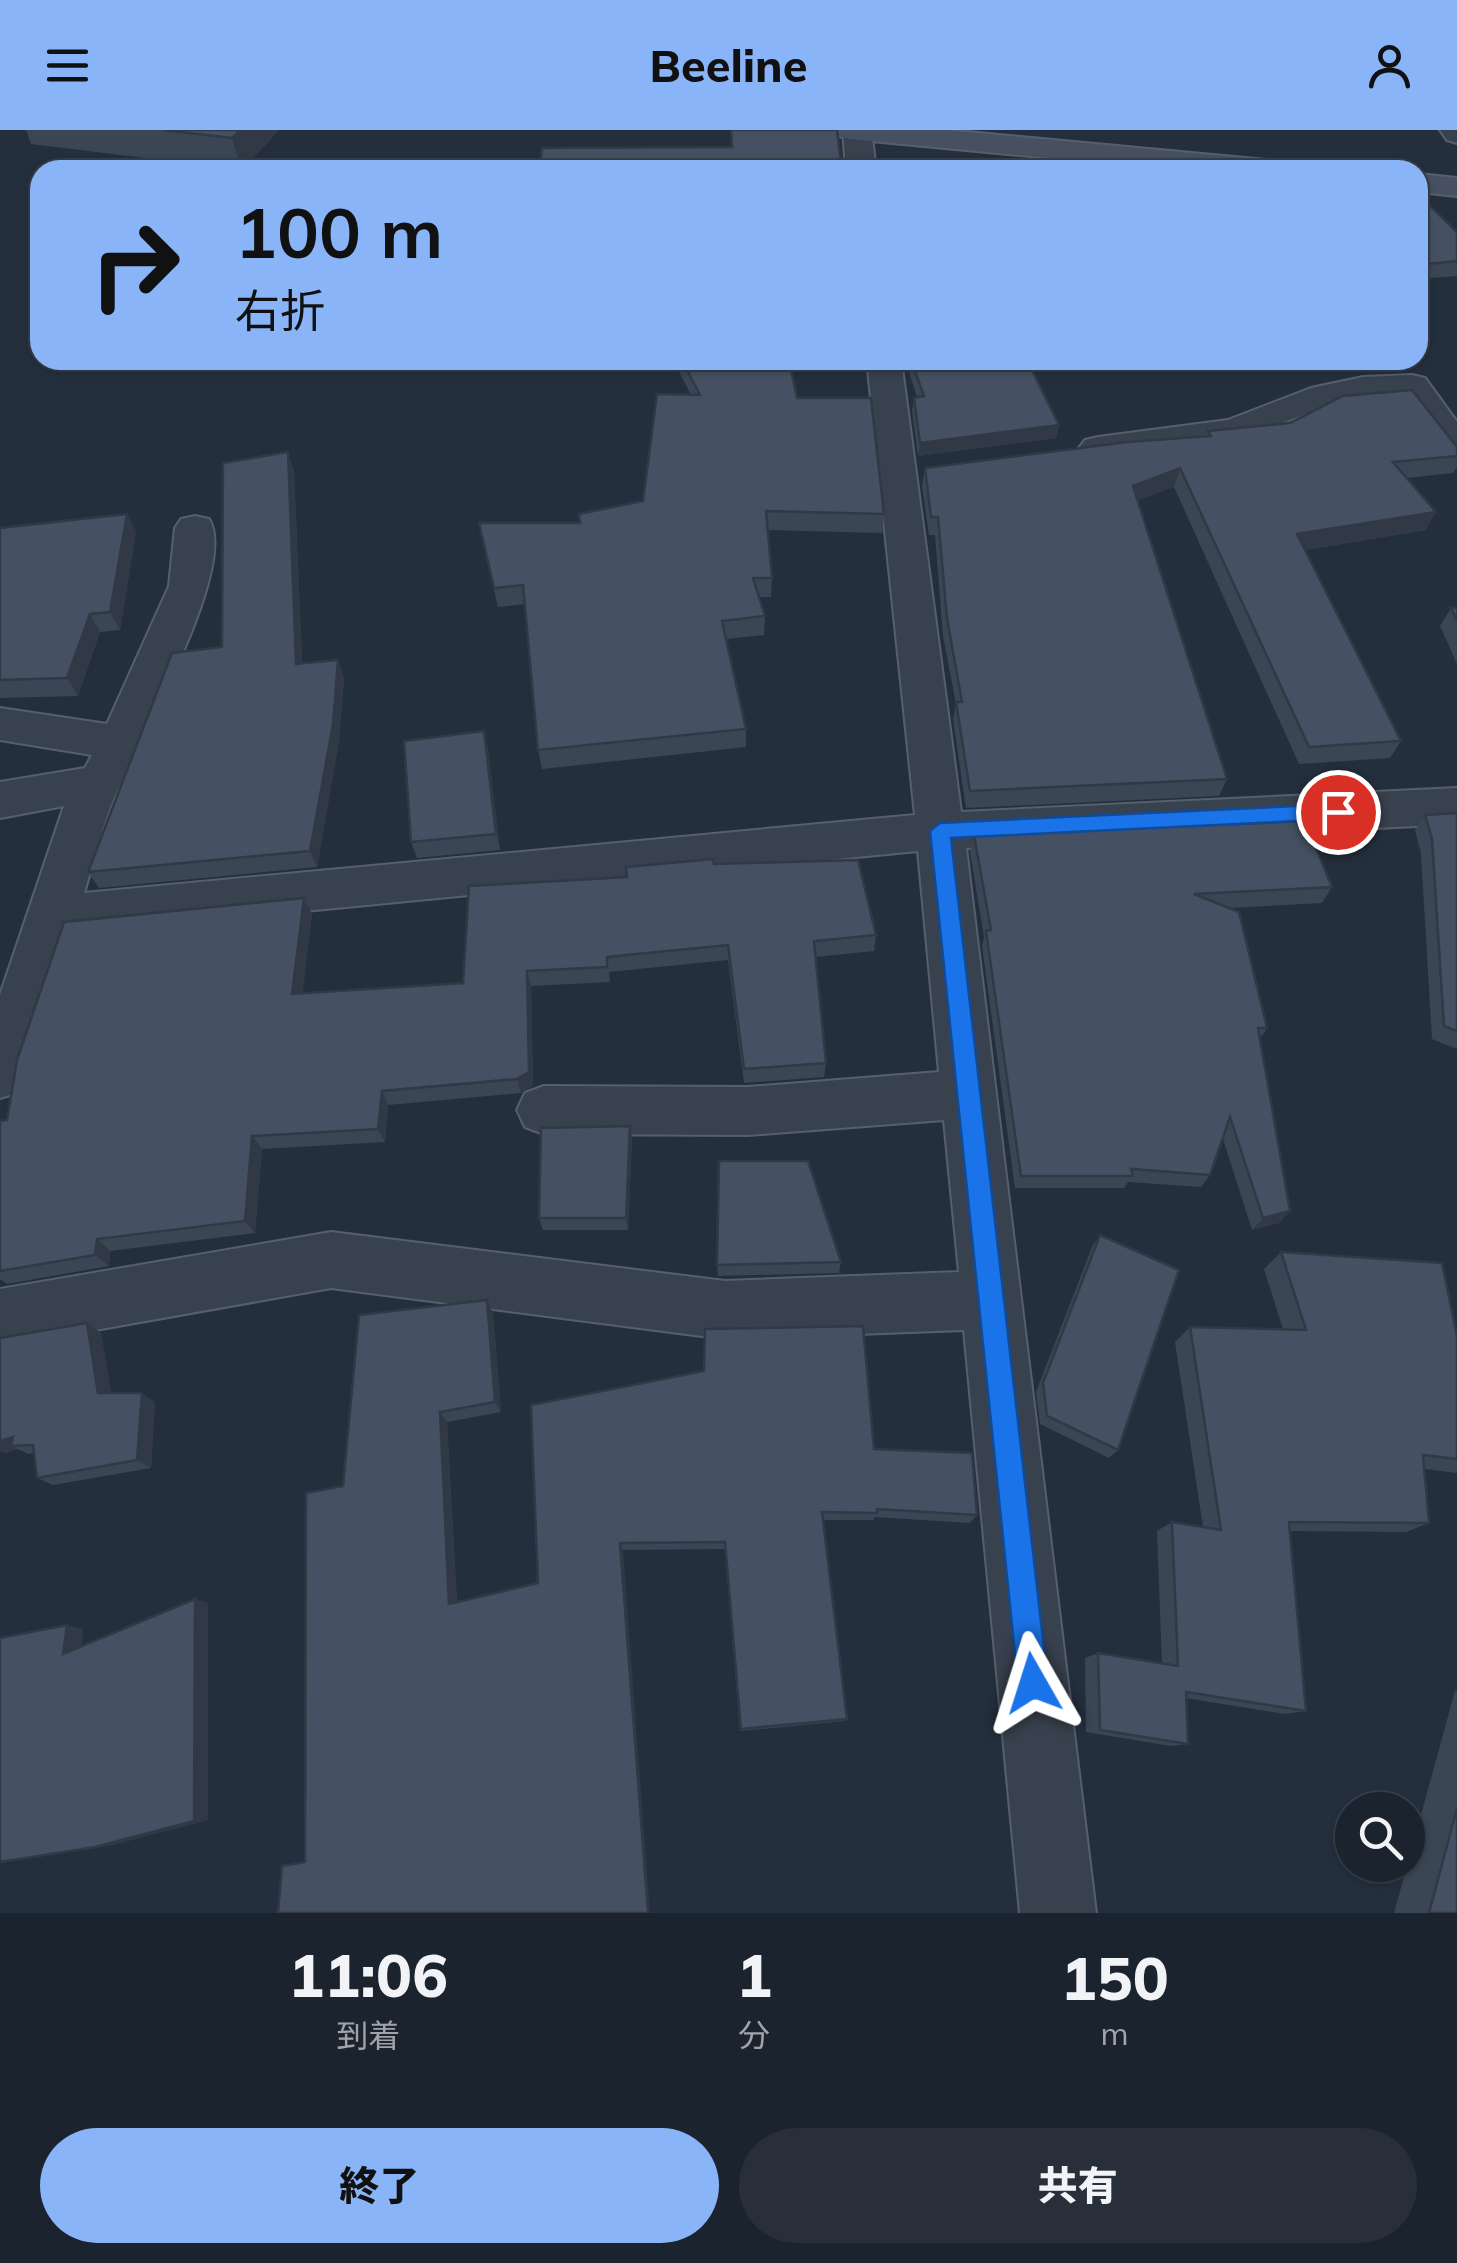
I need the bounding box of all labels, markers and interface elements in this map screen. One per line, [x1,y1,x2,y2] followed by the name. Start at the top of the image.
[650,37,807,93] text: Beeline
[40,38,95,93] icon: menu
[1362,38,1417,93] icon: person
[235,188,443,276] text: 100 m
[70,200,200,330] icon: right
[235,282,325,338] text: 右折
[1296,770,1381,855] pin
[1311,785,1366,840] icon: arrive
[981,1631,1085,1735] position arrow
[1335,1792,1425,1882] map controls
[1335,1792,1425,1882] button: search
[288,1937,448,2012] text: 11:06
[736,1937,772,2012] text: 1
[1061,1940,1169,2015] text: 150
[1101,2013,1129,2053] text: m
[336,2015,400,2055] text: 到着
[738,2015,770,2055] text: 分
[40,2128,719,2243] button: 終了
[739,2128,1417,2243] button: 共有

